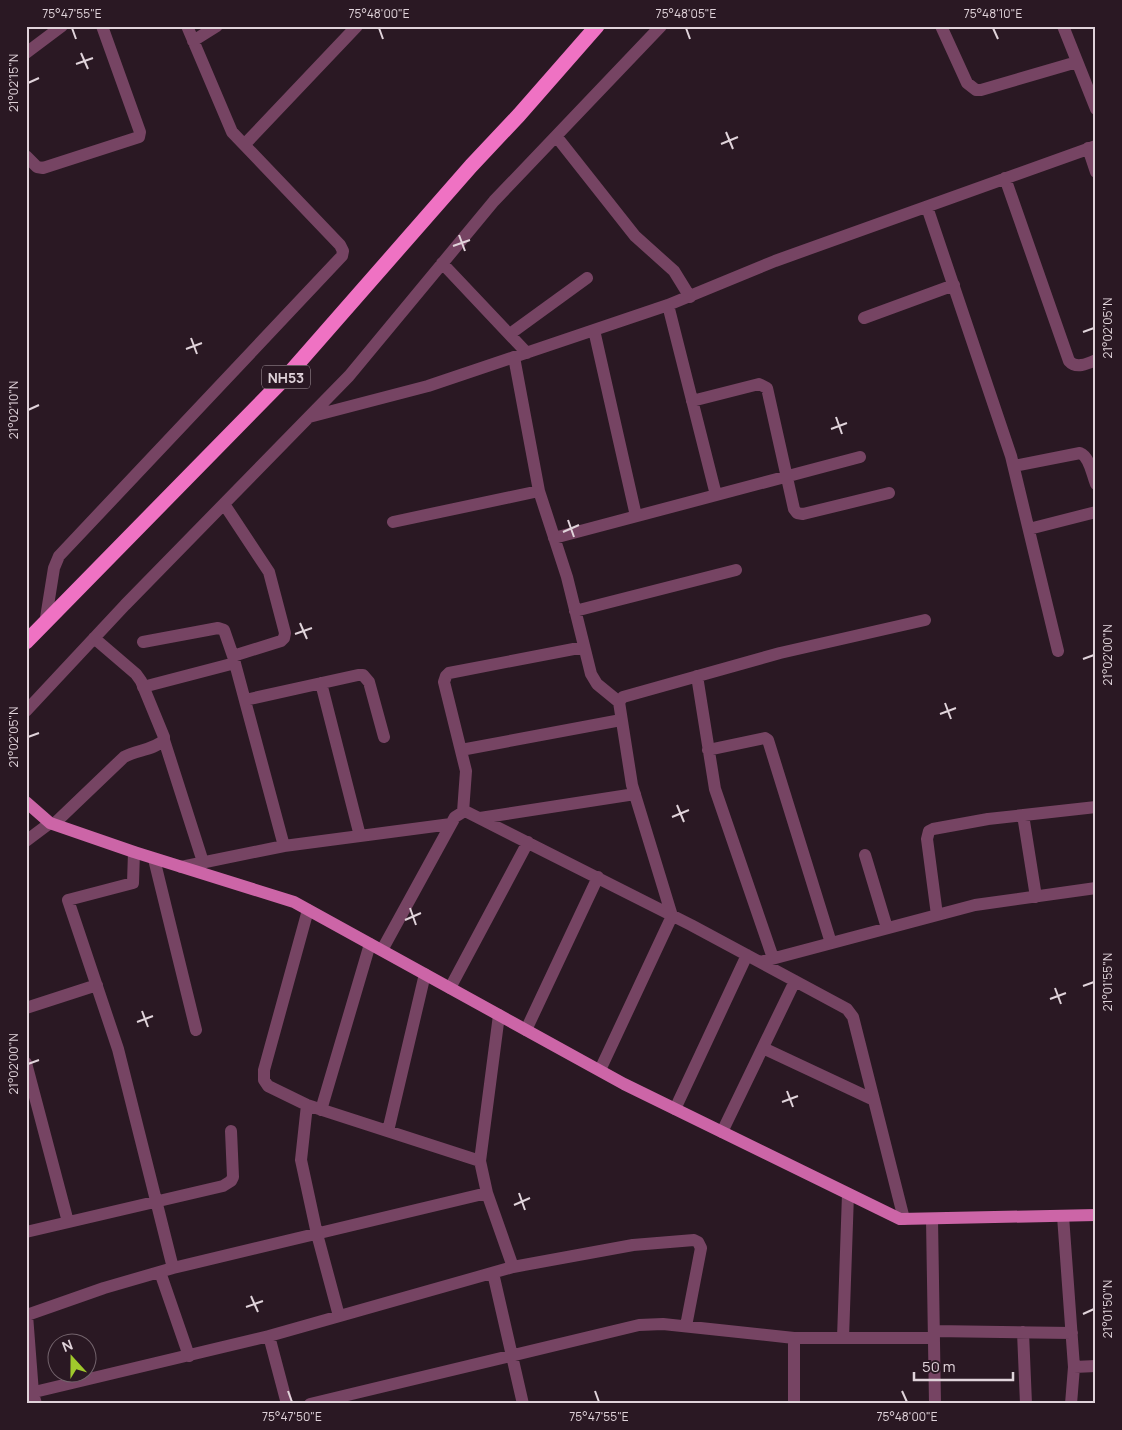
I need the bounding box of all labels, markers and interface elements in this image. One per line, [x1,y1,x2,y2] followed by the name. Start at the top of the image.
[42,5,102,22] text: 75°47'55"E
[348,5,410,22] text: 75°48'00"E
[656,5,717,22] text: 75°48'05"E
[964,5,1022,22] text: 75°48'10"E
[5,54,22,112] text: 21°02'15"N
[1099,298,1116,358] text: 21°02'05"N
[262,366,310,388] road number: NH53
[5,381,22,439] text: 21°02'10"N
[1099,624,1116,686] text: 21°02'00"N
[5,707,22,767] text: 21°02'05"N
[1099,953,1116,1011] text: 21°01'55"N
[5,1033,22,1095] text: 21°02'00"N
[1099,1280,1116,1338] text: 21°01'50"N
[48,1332,98,1382] north arrow
[59,1335,75,1356] text: N
[914,1350,1013,1382] scale bar
[922,1356,956,1377] text: 50 m
[262,1408,322,1425] text: 75°47'50"E
[569,1408,629,1425] text: 75°47'55"E
[876,1408,938,1425] text: 75°48'00"E

